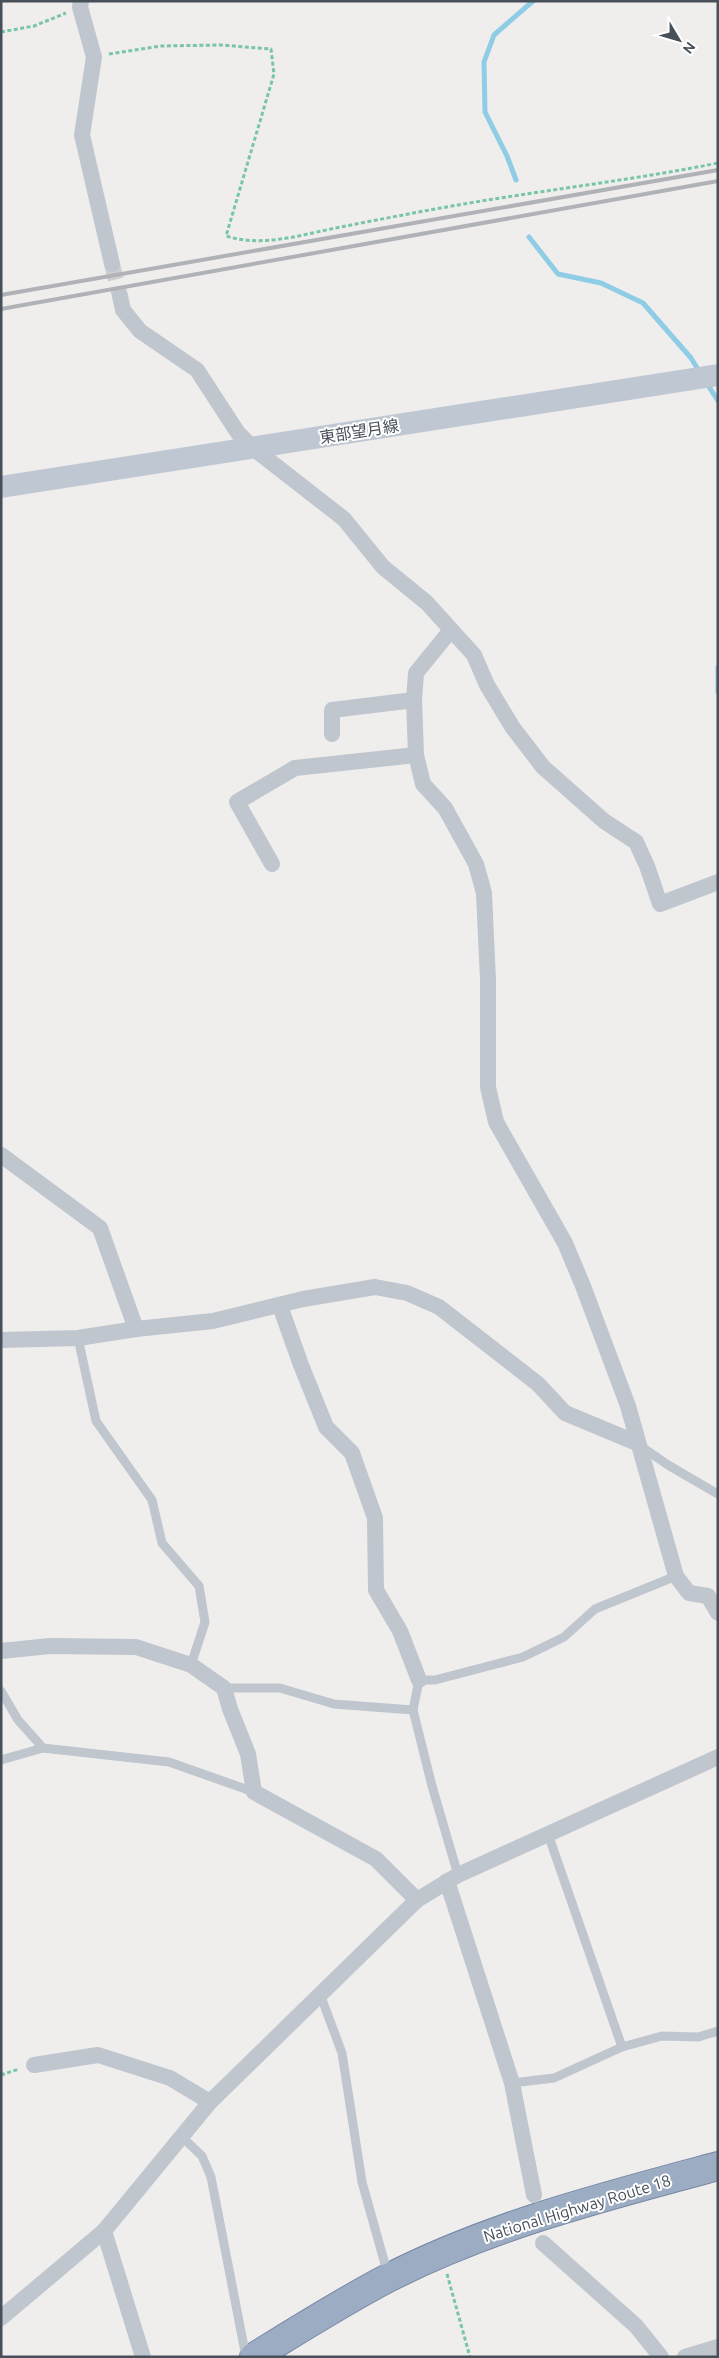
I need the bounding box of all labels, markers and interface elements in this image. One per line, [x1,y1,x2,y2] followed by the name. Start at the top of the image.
[654,15,704,65] north arrow
[680,39,699,57] text: N
[318,416,400,446] street label: 東部望月線
[481,2171,673,2245] street label: National Highway Route 18

